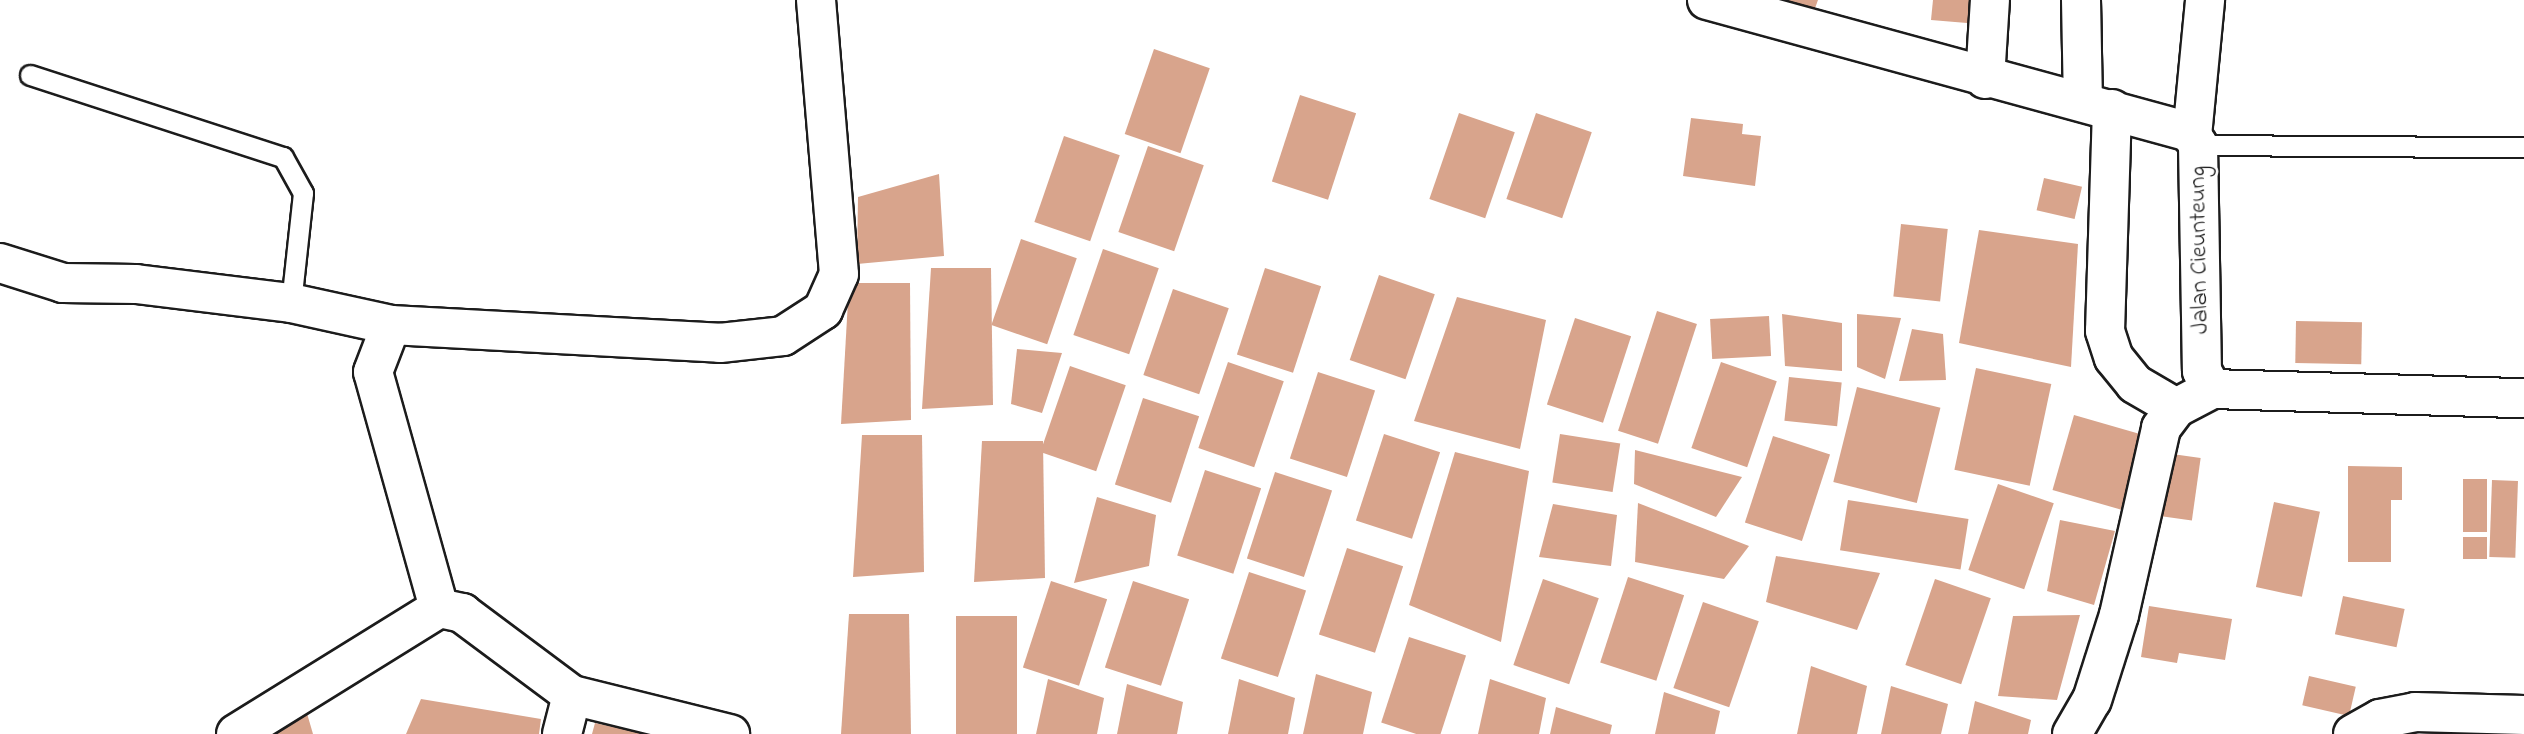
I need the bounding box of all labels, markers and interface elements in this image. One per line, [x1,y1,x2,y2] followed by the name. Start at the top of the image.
[2184,166,2216,334] street label: Jalan Cieunteung

